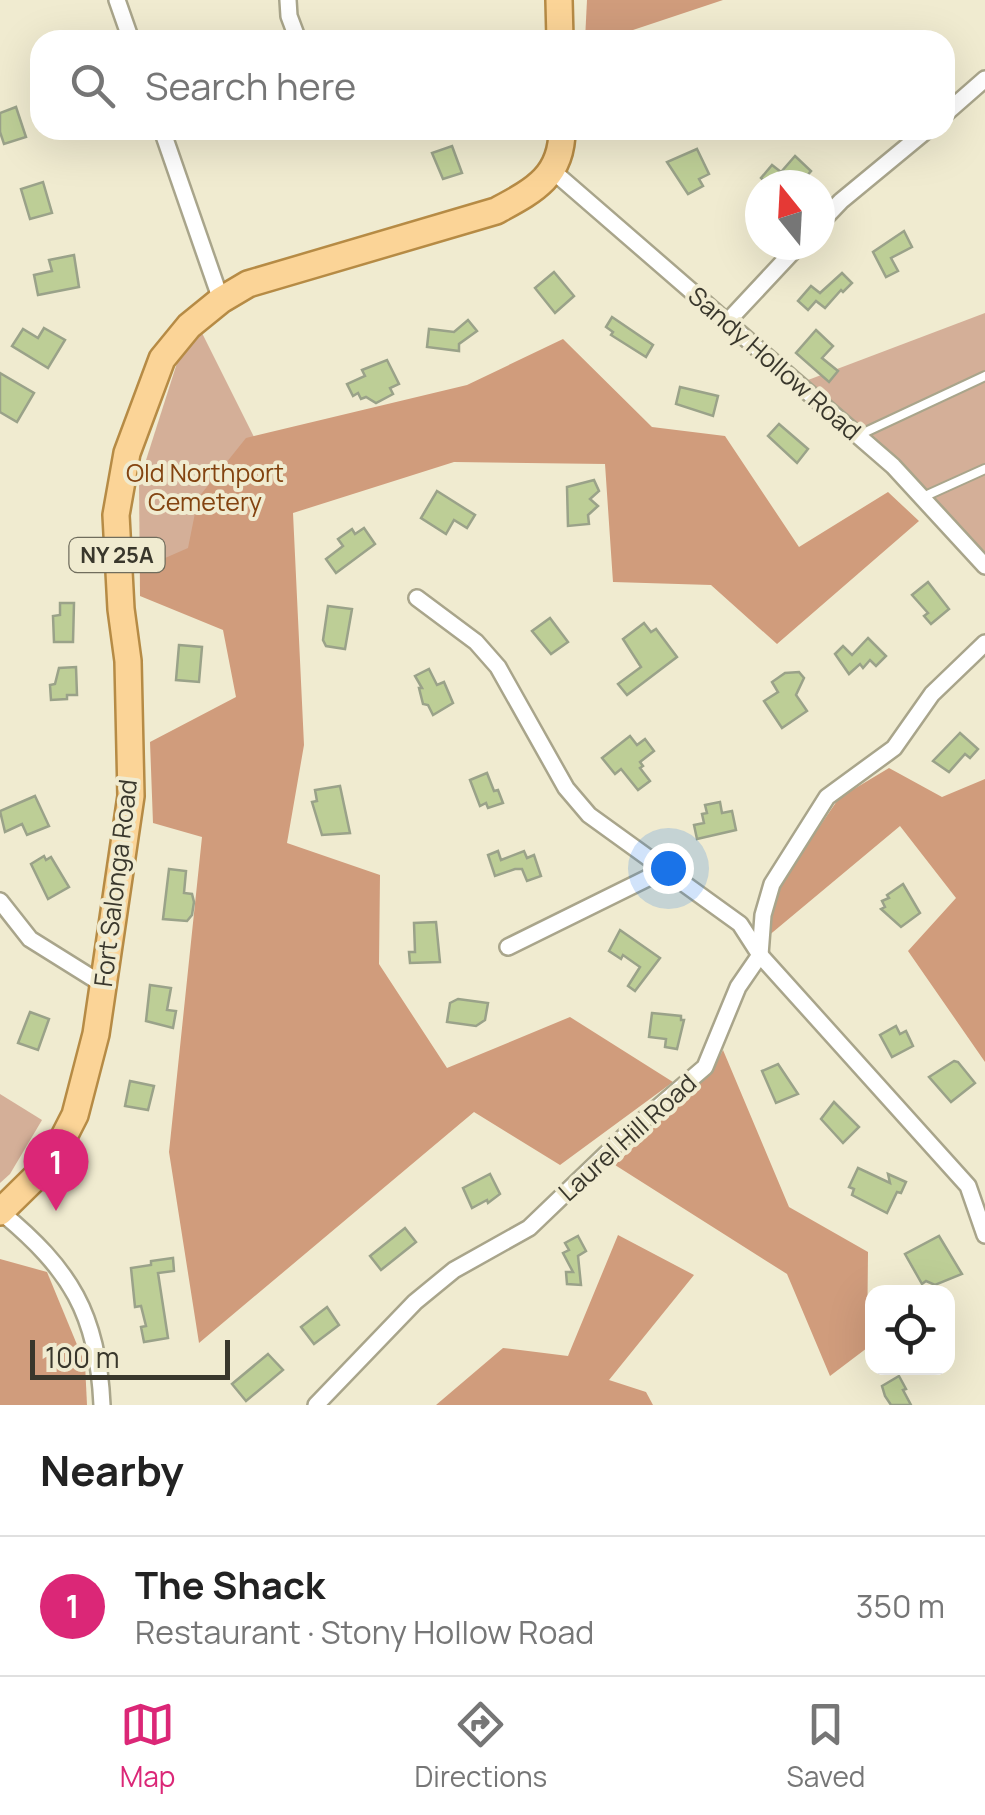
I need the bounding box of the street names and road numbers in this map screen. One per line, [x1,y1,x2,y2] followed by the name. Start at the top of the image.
[681,278,869,448] street label: Sandy Hollow Road
[70,538,164,572] road number: NY 25A
[85,777,145,989] street label: Fort Salonga Road
[550,1066,704,1208] street label: Laurel Hill Road

